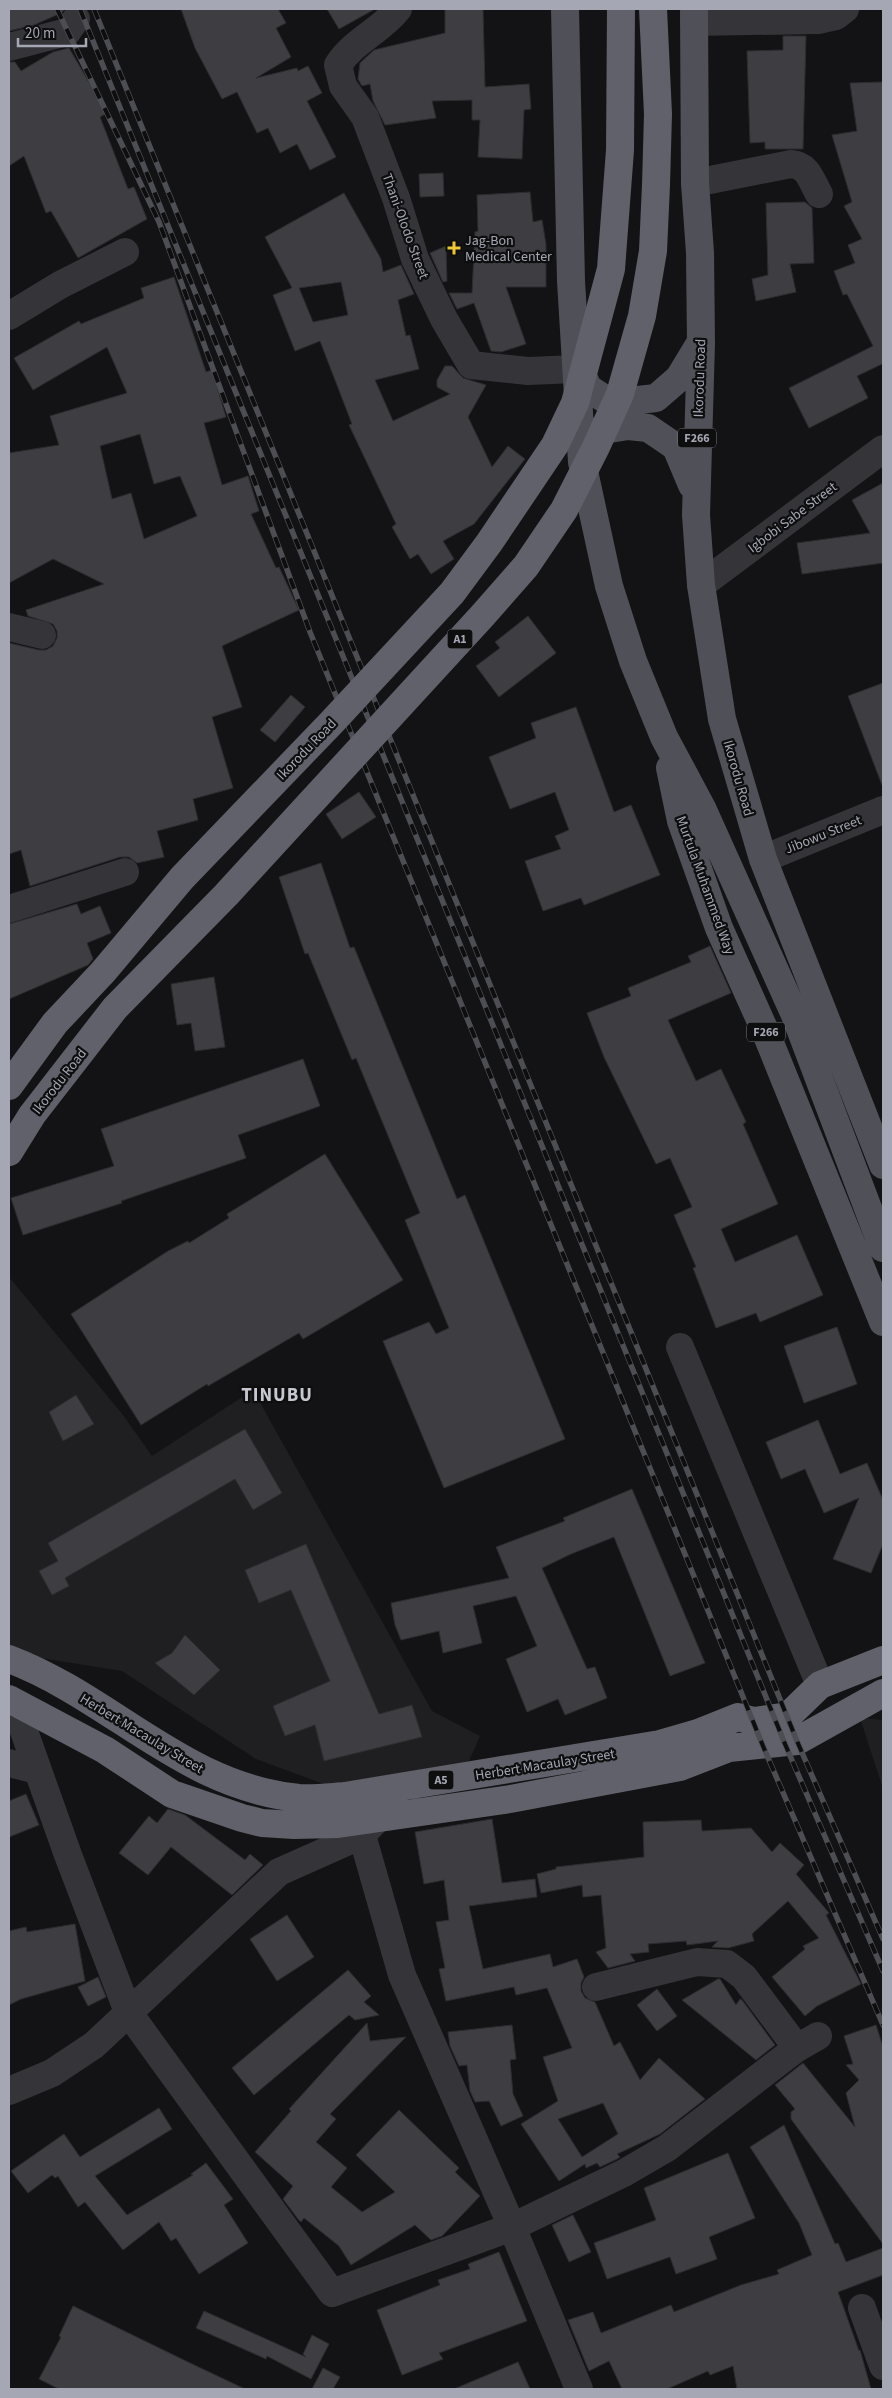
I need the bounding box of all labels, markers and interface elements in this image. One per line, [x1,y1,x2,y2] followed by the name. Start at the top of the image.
[18,15,85,47] scale bar
[25,23,55,44] text: 20 m
[377,171,434,282] street label: Thani-Olodo Street
[465,231,552,267] place label: Jag-Bon Medical Center
[447,241,461,255] marker: Jag-Bon Medical Center
[689,338,711,418] street label: Ikorodu Road
[678,428,716,448] road number: F266
[744,477,842,558] street label: Igbobi Sabe Street
[448,630,472,648] road number: A1
[272,715,341,785] street label: Ikorodu Road
[718,738,758,819] street label: Ikorodu Road
[782,810,865,859] street label: Jibowu Street
[671,813,740,958] street label: Murtula Muhammed Way
[747,1022,785,1042] road number: F266
[28,1045,92,1119] street label: Ikorodu Road
[241,1382,313,1409] district label: TINUBU
[76,1689,207,1779] street label: Herbert Macaulay Street
[474,1744,617,1786] street label: Herbert Macaulay Street
[428,1770,454,1790] road number: A5

